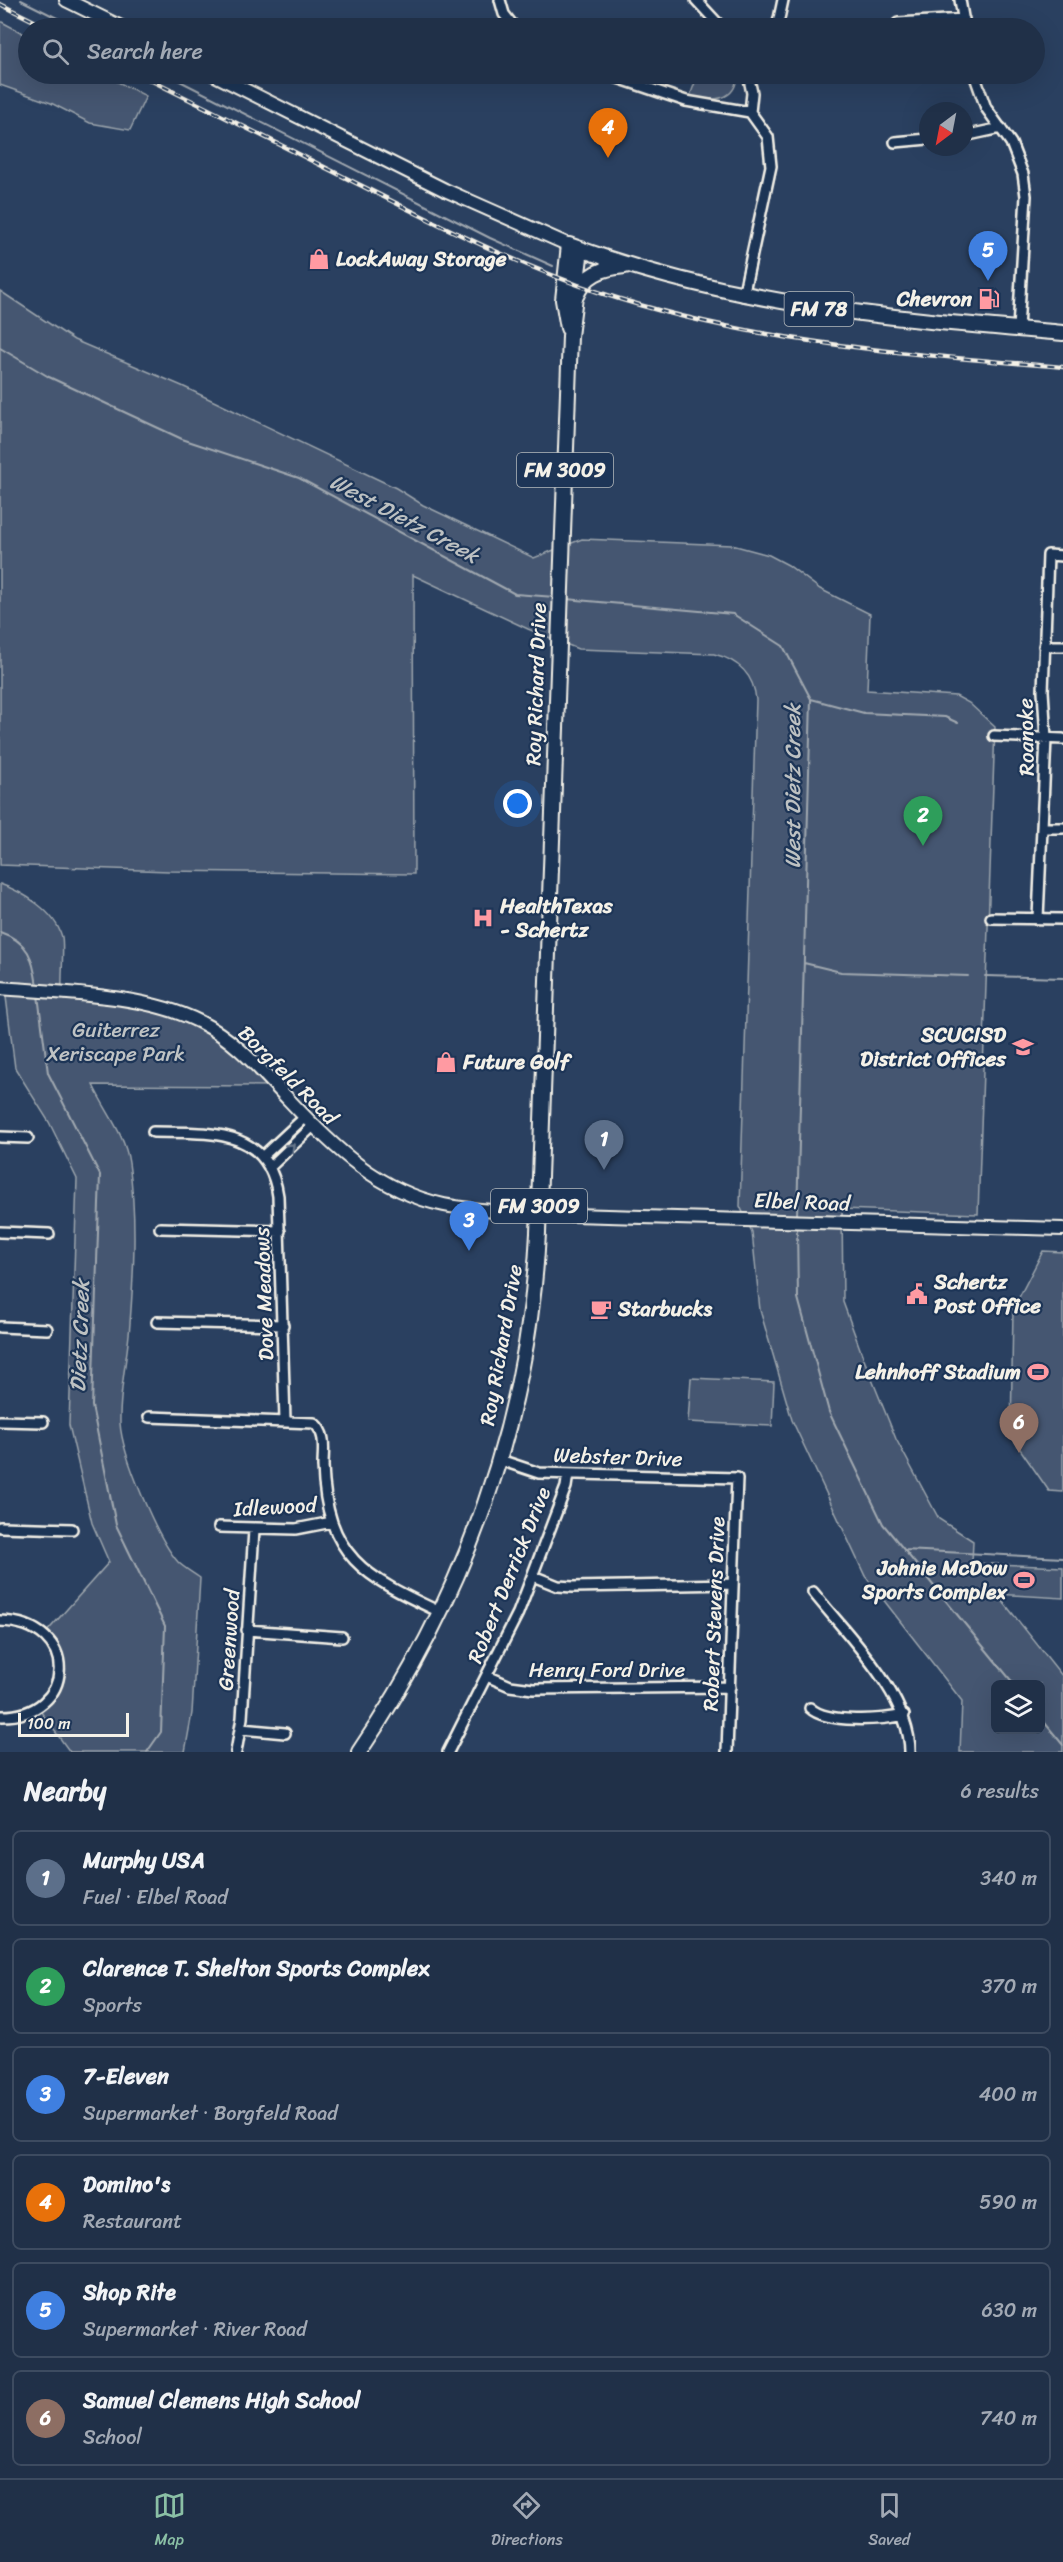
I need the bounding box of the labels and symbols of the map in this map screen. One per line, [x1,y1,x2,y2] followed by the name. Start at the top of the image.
[919,102,973,156] north arrow
[588,108,628,158] pin: 4
[968,232,1008,281] pin: 5
[336,240,507,278] place label: LockAway Storage
[307,247,331,271] shop icon: LockAway Storage
[896,280,973,318] place label: Chevron
[977,287,1001,311] fuel station icon: Chevron
[784,292,854,326] road number: FM 78
[517,453,613,487] road number: FM 3009
[323,462,488,575] water label: West Dietz Creek
[514,602,558,766] street label: Roy Richard Drive
[1006,698,1046,776] street label: Roanoke
[773,702,812,869] water label: West Dietz Creek
[503,789,532,818] your location
[904,796,942,846] pin: 2
[499,887,613,949] place label: HealthTexas - Schertz
[471,906,495,930] hospital icon: HealthTexas - Schertz
[46,1011,185,1073] park label: Guiterrez Xeriscape Park
[228,1015,349,1136] street label: Borgfeld Road
[860,1016,1007,1078] place label: SCUCISD District Offices
[1011,1035,1035,1059] school or university icon: SCUCISD District Offices
[462,1043,573,1081] place label: Future Golf
[434,1050,458,1074] shop icon: Future Golf
[584,1120,624,1170] pin: 1
[285,1143,295,1154] one-way arrow
[753,1181,853,1223] street label: Elbel Road
[491,1189,587,1223] road number: FM 3009
[450,1202,488,1251] pin: 3
[243,1226,285,1362] street label: Dove Meadows
[468,1261,534,1429] street label: Roy Richard Drive
[933,1263,1041,1325] place label: Schertz Post Office
[58,1276,101,1393] water label: Dietz Creek
[905,1282,929,1306] public building icon: Schertz Post Office
[617,1290,713,1328] place label: Starbucks
[589,1297,613,1321] cafe icon: Starbucks
[855,1353,1021,1391] place label: Lehnhoff Stadium
[1026,1360,1050,1384] sports icon: Lehnhoff Stadium
[1000,1404,1038,1453] pin: 6
[553,1436,683,1478] street label: Webster Drive
[456,1481,562,1669] street label: Robert Derrick Drive
[232,1486,319,1528] street label: Idlewood
[692,1516,736,1712] street label: Robert Stevens Drive
[861,1549,1008,1611] place label: Johnie McDow Sports Complex
[1012,1568,1036,1592] sports icon: Johnie McDow Sports Complex
[207,1586,252,1692] street label: Greenwood
[529,1651,685,1689] street label: Henry Ford Drive
[18,1710,129,1738] scale bar

